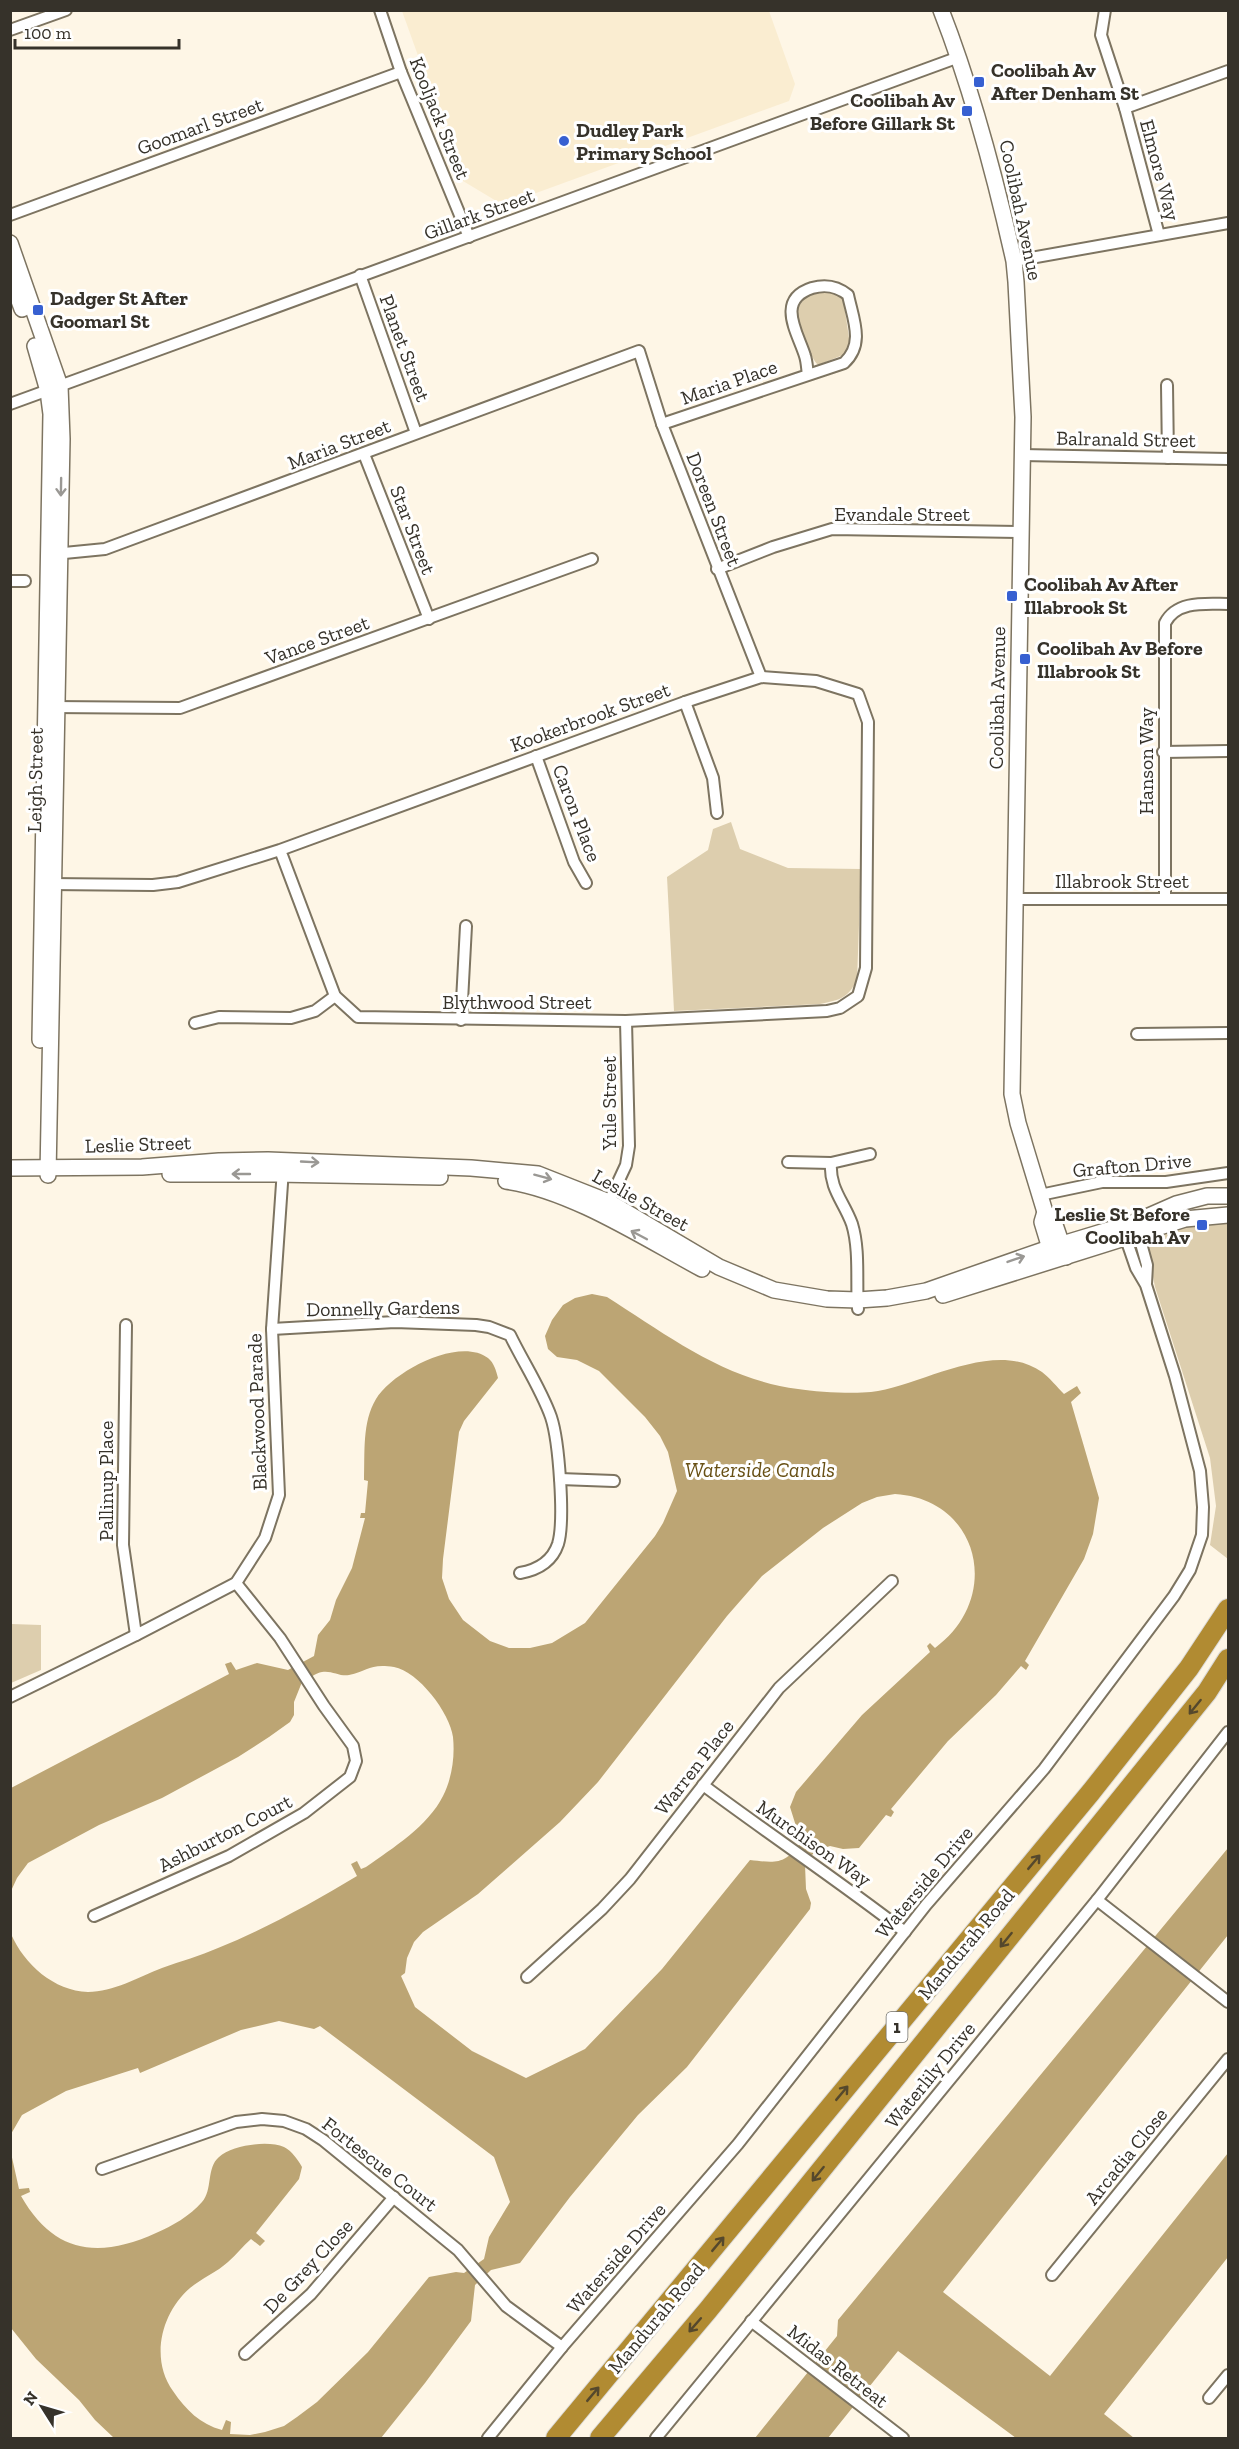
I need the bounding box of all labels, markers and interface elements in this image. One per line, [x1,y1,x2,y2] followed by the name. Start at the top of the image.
[15,12,178,50] scale bar
[24,22,72,44] text: 100 m
[405,53,476,183] street label: Kooljack Street
[991,58,1140,105] place label: Coolibah Av After Denham St
[972,75,986,89] marker: Coolibah Av After Denham St
[810,88,956,135] place label: Coolibah Av Before Gillark St
[134,92,267,160] street label: Goomarl Street
[960,104,974,118] marker: Coolibah Av Before Gillark St
[1135,117,1185,224] street label: Elmore Way
[576,118,712,165] place label: Dudley Park Primary School
[557,134,571,148] marker: Dudley Park Primary School
[994,138,1048,282] street label: Coolibah Avenue
[421,183,538,245] street label: Gillark Street
[50,286,188,333] place label: Dadger St After Goomarl St
[375,291,436,405] street label: Planet Street
[31,303,45,317] marker: Dadger St After Goomarl St
[678,354,780,410] street label: Maria Place
[284,413,394,475] street label: Maria Street
[1056,426,1197,452] street label: Balranald Street
[681,449,747,570] street label: Doreen Street
[56,476,67,496] one-way arrow
[385,482,441,578] street label: Star Street
[834,502,970,526] street label: Evandale Street
[1024,572,1179,619] place label: Coolibah Av After Illabrook St
[1005,589,1019,603] marker: Coolibah Av After Illabrook St
[261,610,373,670] street label: Vance Street
[984,626,1010,770] street label: Coolibah Avenue
[1037,636,1203,683] place label: Coolibah Av Before Illabrook St
[1018,652,1032,666] marker: Coolibah Av Before Illabrook St
[507,677,674,757] street label: Kookerbrook Street
[1134,706,1158,815] street label: Hanson Way
[22,727,48,833] street label: Leigh Street
[547,761,607,865] street label: Caron Place
[1055,869,1190,893] street label: Illabrook Street
[442,990,592,1014] street label: Blythwood Street
[597,1055,621,1151] street label: Yule Street
[84,1130,192,1158] street label: Leslie Street
[1072,1148,1192,1182] street label: Grafton Drive
[299,1156,319,1167] one-way arrow
[589,1164,694,1237] street label: Leslie Street
[232,1168,252,1180] one-way arrow
[533,1171,552,1183] one-way arrow
[1054,1202,1190,1249] place label: Leslie St Before Coolibah Av
[1195,1218,1209,1232] marker: Leslie St Before Coolibah Av
[630,1229,648,1240] one-way arrow
[1006,1252,1025,1263] one-way arrow
[306,1295,460,1321] street label: Donnelly Gardens
[242,1333,272,1491] street label: Blackwood Parade
[94,1421,118,1541] street label: Pallinup Place
[685,1457,835,1482] water label: Waterside Canals
[1188,1699,1201,1715] one-way arrow
[649,1714,739,1820] street label: Warren Place
[154,1789,297,1877] street label: Ashburton Court
[752,1795,877,1892] street label: Murchison Way
[870,1821,978,1943] street label: Waterside Drive
[1027,1854,1040,1870] one-way arrow
[913,1884,1019,2004] street label: Mandurah Road
[1000,1932,1013,1948] one-way arrow
[886,2012,908,2042] road number: 1
[880,2017,980,2133] street label: Waterlily Drive
[836,2085,849,2101] one-way arrow
[1080,2103,1172,2209] street label: Arcadia Close
[318,2112,443,2217] street label: Fortescue Court
[811,2166,824,2182] one-way arrow
[561,2198,671,2318] street label: Waterside Drive
[258,2214,358,2318] street label: De Grey Close
[711,2236,724,2252] one-way arrow
[603,2258,709,2378] street label: Mandurah Road
[688,2317,702,2332] one-way arrow
[783,2319,894,2413] street label: Midas Retreat
[12,2377,72,2437] north arrow
[586,2386,599,2402] one-way arrow
[19,2388,42,2409] text: N

